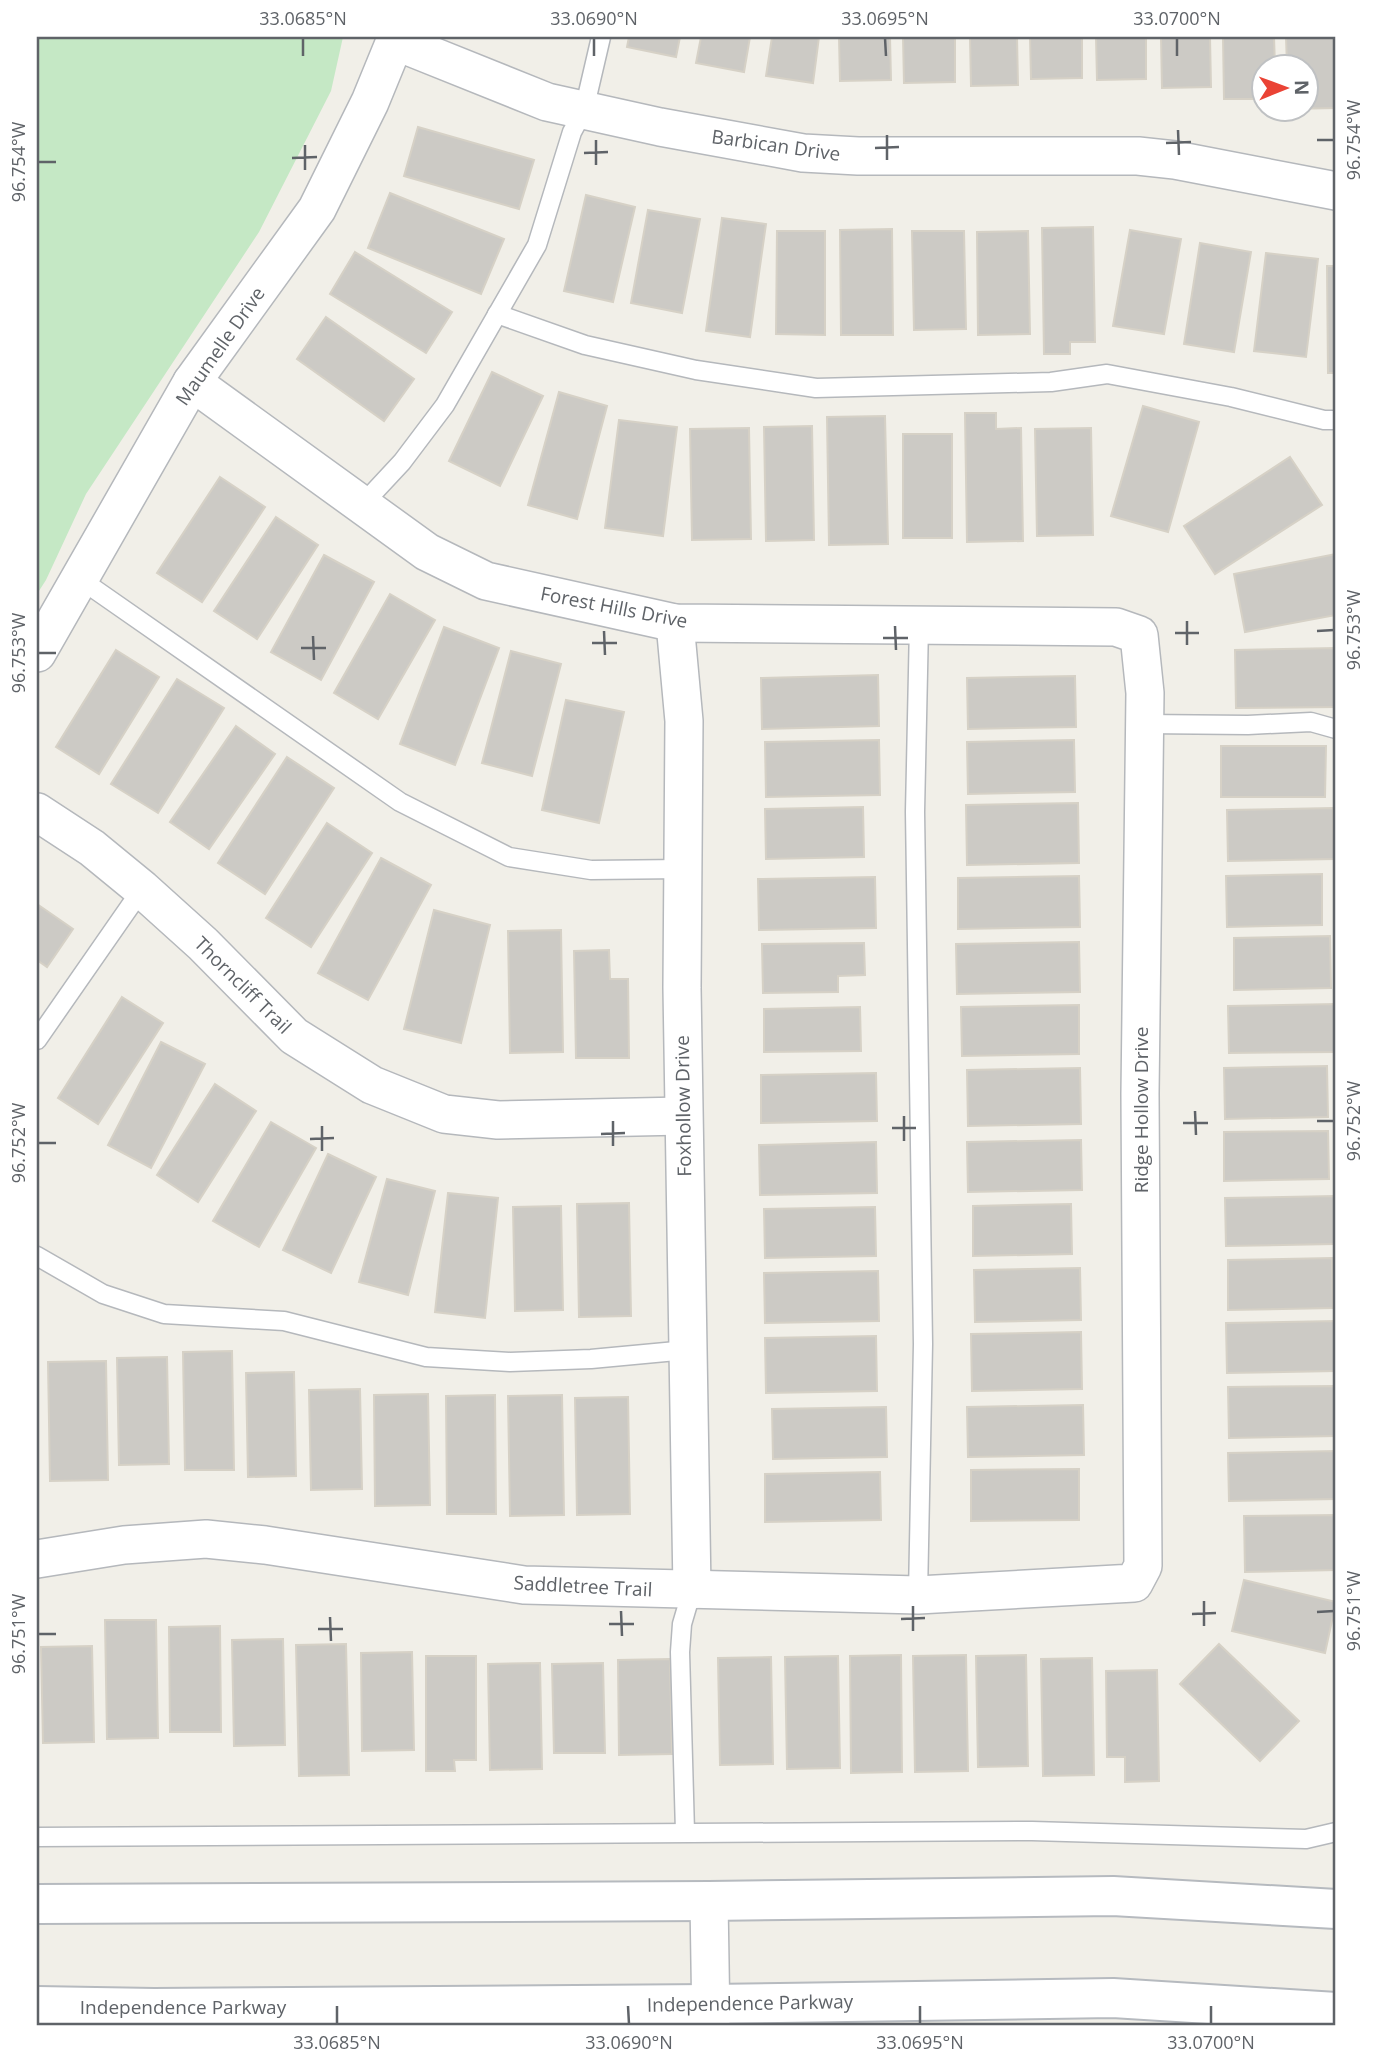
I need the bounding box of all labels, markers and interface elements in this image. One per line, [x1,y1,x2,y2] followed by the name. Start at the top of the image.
[259,6,347,30] text: 33.0685°N
[550,6,638,30] text: 33.0690°N
[841,6,929,30] text: 33.0695°N
[1133,6,1221,30] text: 33.0700°N
[1250,52,1320,122] north arrow
[1289,80,1315,96] text: N
[1341,99,1365,180] text: 96.754°W
[6,121,30,202] text: 96.754°W
[710,123,842,167] street label: Barbican Drive
[169,282,271,410] street label: Maumelle Drive
[538,580,690,634] street label: Forest Hills Drive
[1341,589,1365,670] text: 96.753°W
[6,612,30,693] text: 96.753°W
[189,931,297,1039] street label: Thorncliff Trail
[1128,1027,1154,1193] street label: Ridge Hollow Drive
[669,1035,697,1177] street label: Foxhollow Drive
[1341,1080,1365,1161] text: 96.752°W
[6,1102,30,1183] text: 96.752°W
[513,1569,653,1603] street label: Saddletree Trail
[1341,1570,1365,1651] text: 96.751°W
[6,1593,30,1674] text: 96.751°W
[647,1988,854,2018] street label: Independence Parkway
[80,1994,287,2020] street label: Independence Parkway
[293,2030,381,2054] text: 33.0685°N
[585,2030,673,2054] text: 33.0690°N
[876,2030,964,2054] text: 33.0695°N
[1167,2030,1255,2054] text: 33.0700°N

